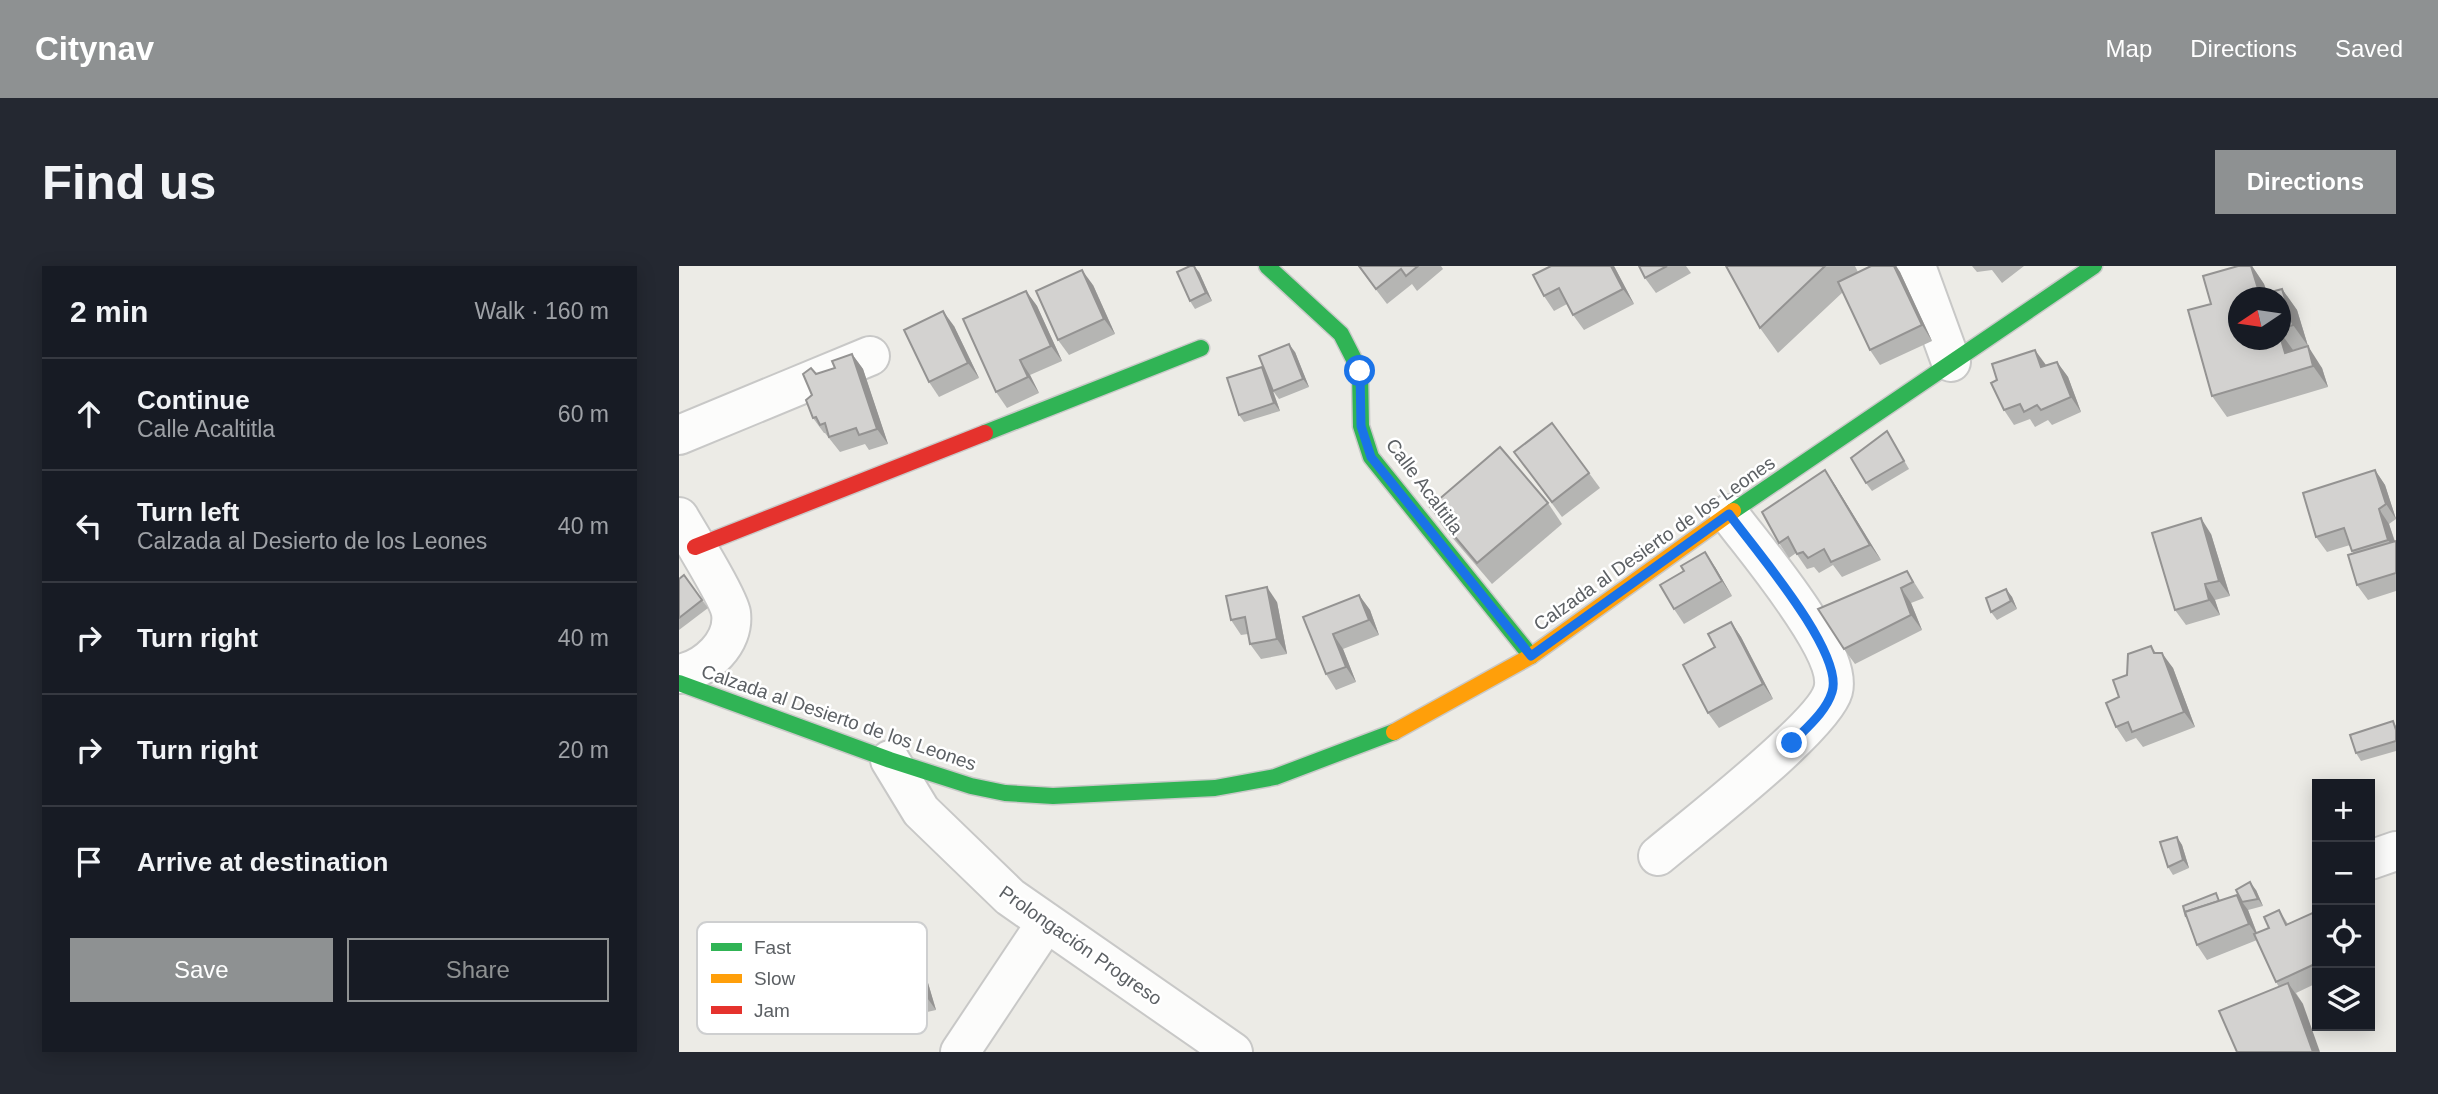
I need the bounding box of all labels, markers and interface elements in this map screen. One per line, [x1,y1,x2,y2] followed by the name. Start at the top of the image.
[35,30,154,67] text: Citynav
[2106,35,2152,62] text: Map
[2190,35,2297,62] text: Directions
[2335,35,2403,62] text: Saved
[2215,150,2396,214] button: Directions
[42,155,216,209] text: Find us
[2228,287,2291,350] north arrow
[70,295,148,328] text: 2 min
[474,298,609,324] text: Walk · 160 m
[1344,355,1375,386] route start
[137,385,250,415] text: Continue
[70,395,108,433] icon: ahead
[558,401,609,427] text: 60 m
[137,416,275,442] text: Calle Acaltitla
[1382,434,1468,539] street label: Calle Acaltitla
[1530,452,1779,635] street label: Calzada al Desierto de los Leones
[137,497,239,527] text: Turn left
[70,507,108,545] icon: left
[558,513,609,539] text: 40 m
[137,528,487,554] text: Calzada al Desierto de los Leones
[70,619,108,657] icon: right
[137,623,258,653] text: Turn right
[558,625,609,651] text: 40 m
[699,660,979,775] street label: Calzada al Desierto de los Leones
[1776,727,1807,758] route end
[70,731,108,769] icon: right
[137,735,258,765] text: Turn right
[558,737,609,763] text: 20 m
[2312,779,2375,1031] map controls
[2312,779,2375,842] button: +
[2312,842,2375,905] button: −
[70,843,108,881] icon: arrive
[137,847,388,877] text: Arrive at destination
[996,881,1166,1009] street label: Prolongación Progreso
[2312,905,2375,968] button: locate
[697,922,927,1034] legend
[754,937,792,958] text: Fast
[70,938,333,1002] button: Save
[347,938,609,1002] button: Share
[754,968,795,989] text: Slow
[2312,968,2375,1031] button: layers
[754,1000,790,1021] text: Jam

